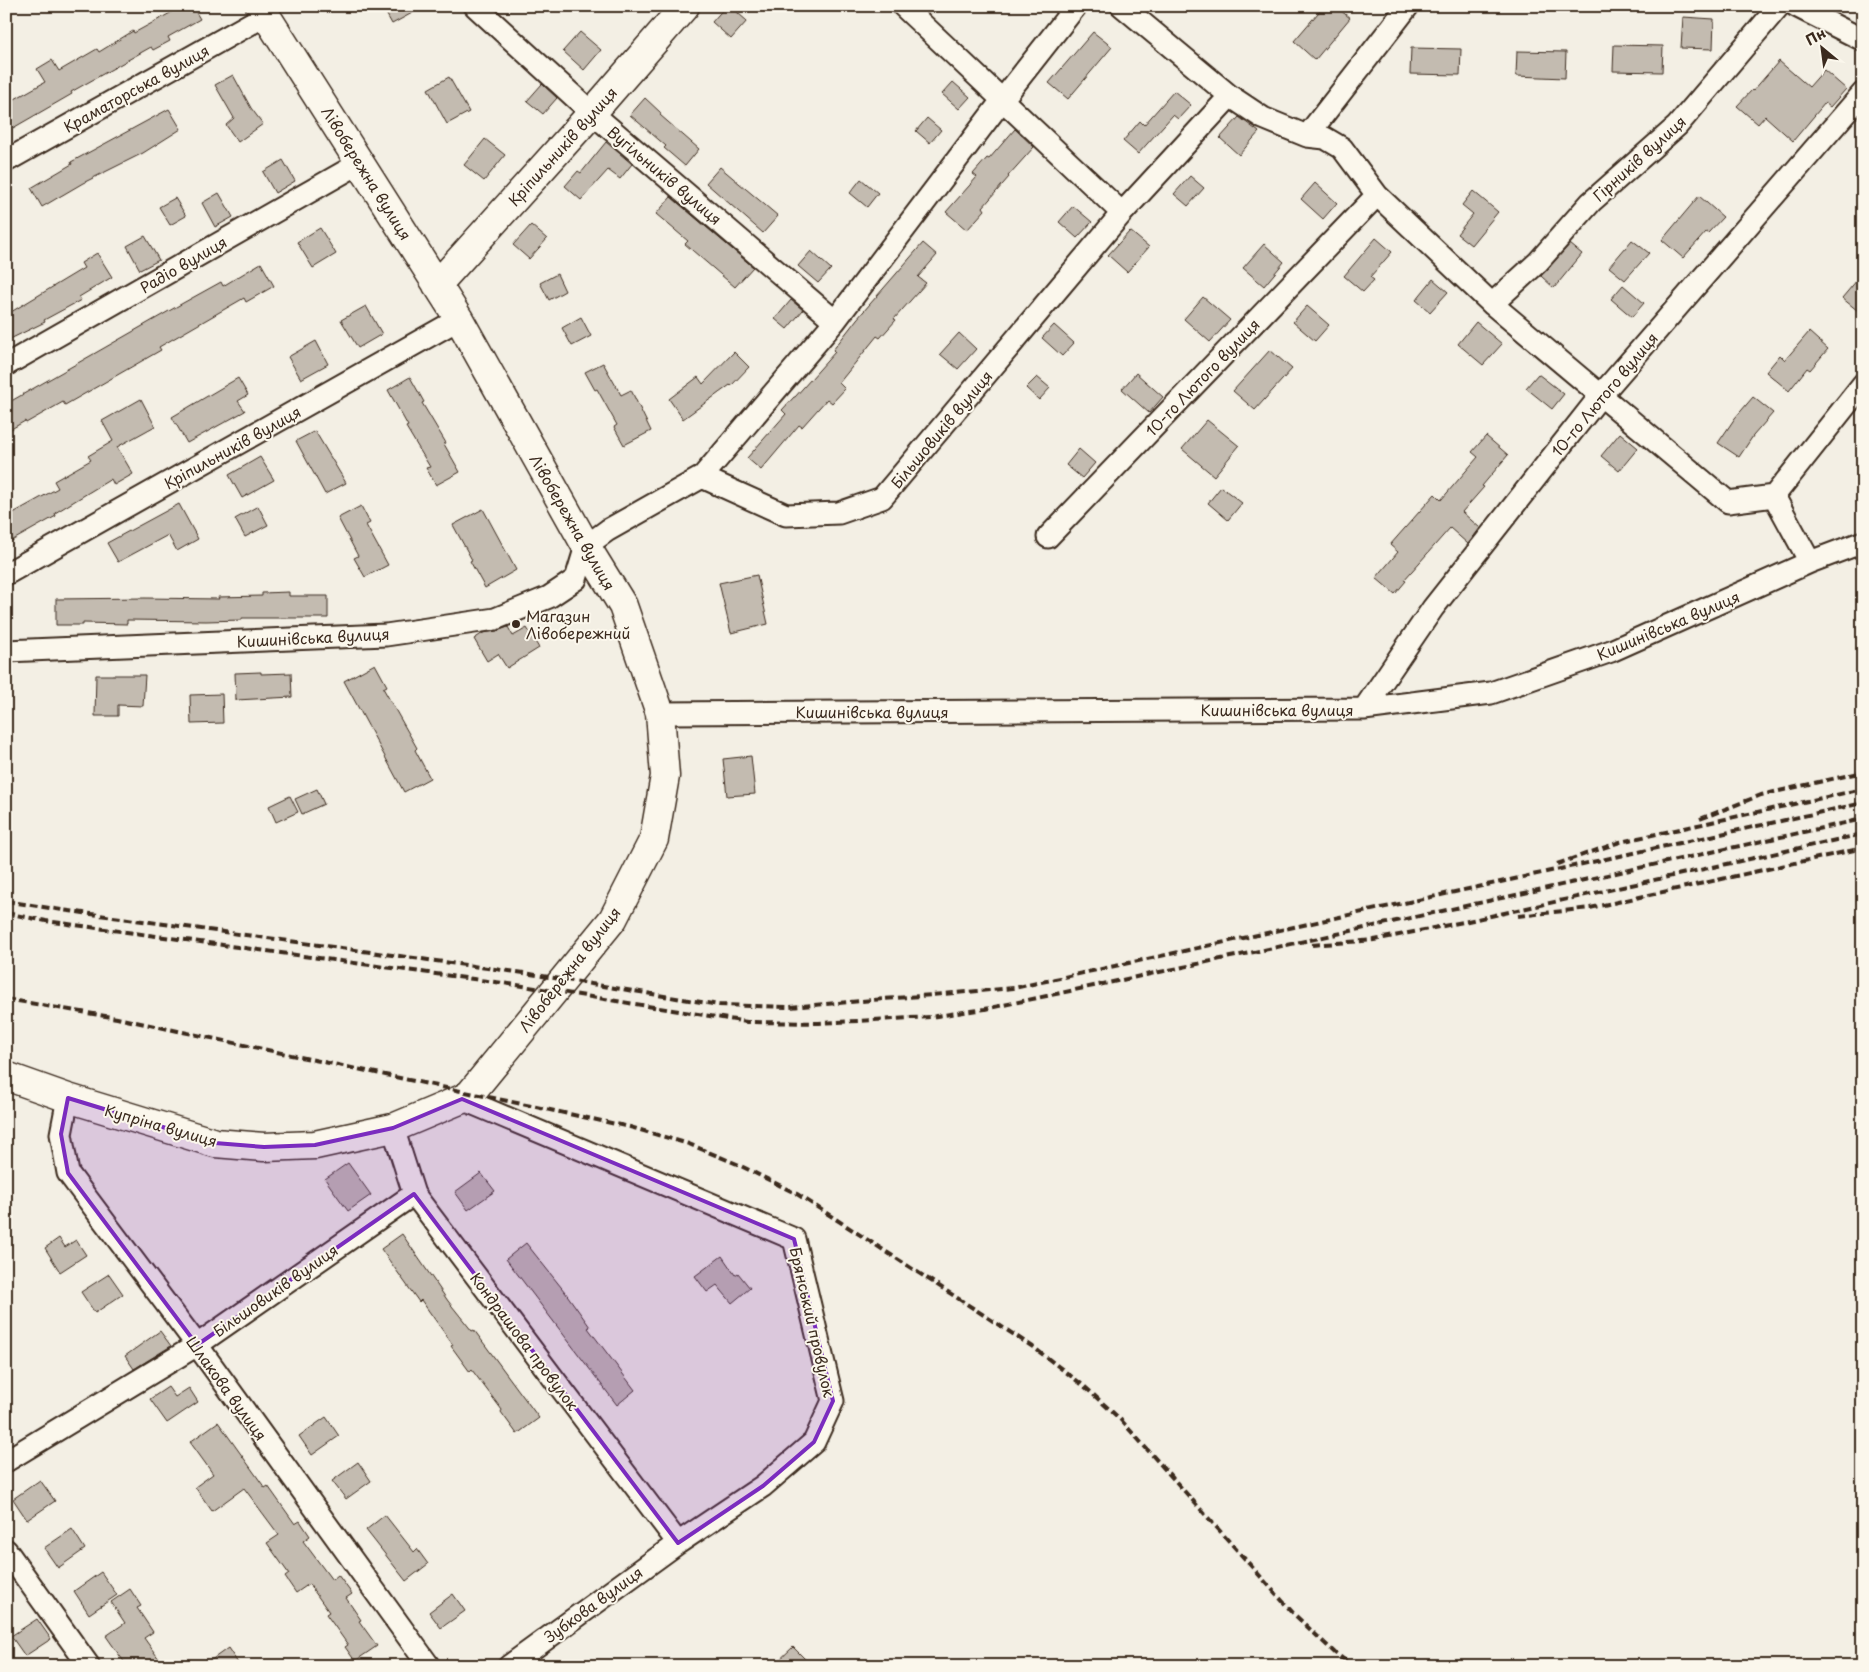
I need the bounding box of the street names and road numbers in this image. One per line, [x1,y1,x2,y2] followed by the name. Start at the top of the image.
[59,38,213,138] street label: Краматорська вулиця
[502,81,622,211] street label: Кріпильників вулиця
[317,102,417,244] street label: Лівобережна вулиця
[1587,110,1691,206] street label: Гірників вулиця
[603,120,727,230] street label: Вугільників вулиця
[135,230,231,298] street label: Радіо вулиця
[1140,313,1264,441] street label: 10-го Лютого вулиця
[1545,327,1663,461] street label: 10-го Лютого вулиця
[885,365,997,493] street label: Більшовиків вулиця
[159,400,305,494] street label: Кріпильників вулиця
[525,450,621,594] street label: Лівобережна вулиця
[1593,585,1743,665] street label: Кишинівська вулиця
[236,622,390,652] street label: Кишинівська вулиця
[1200,698,1354,721] street label: Кишинівська вулиця
[795,700,949,723] street label: Кишинівська вулиця
[513,901,625,1037] street label: Лівобережна вулиця
[102,1098,220,1152] street label: Купріна вулиця
[208,1238,342,1342] street label: Більшовиків вулиця
[785,1245,841,1399] street label: Брянський провулок
[465,1267,585,1415] street label: Кондрашова провулок
[181,1331,273,1445] street label: Шлакова вулиця
[539,1560,647,1648] street label: Зубкова вулиця

